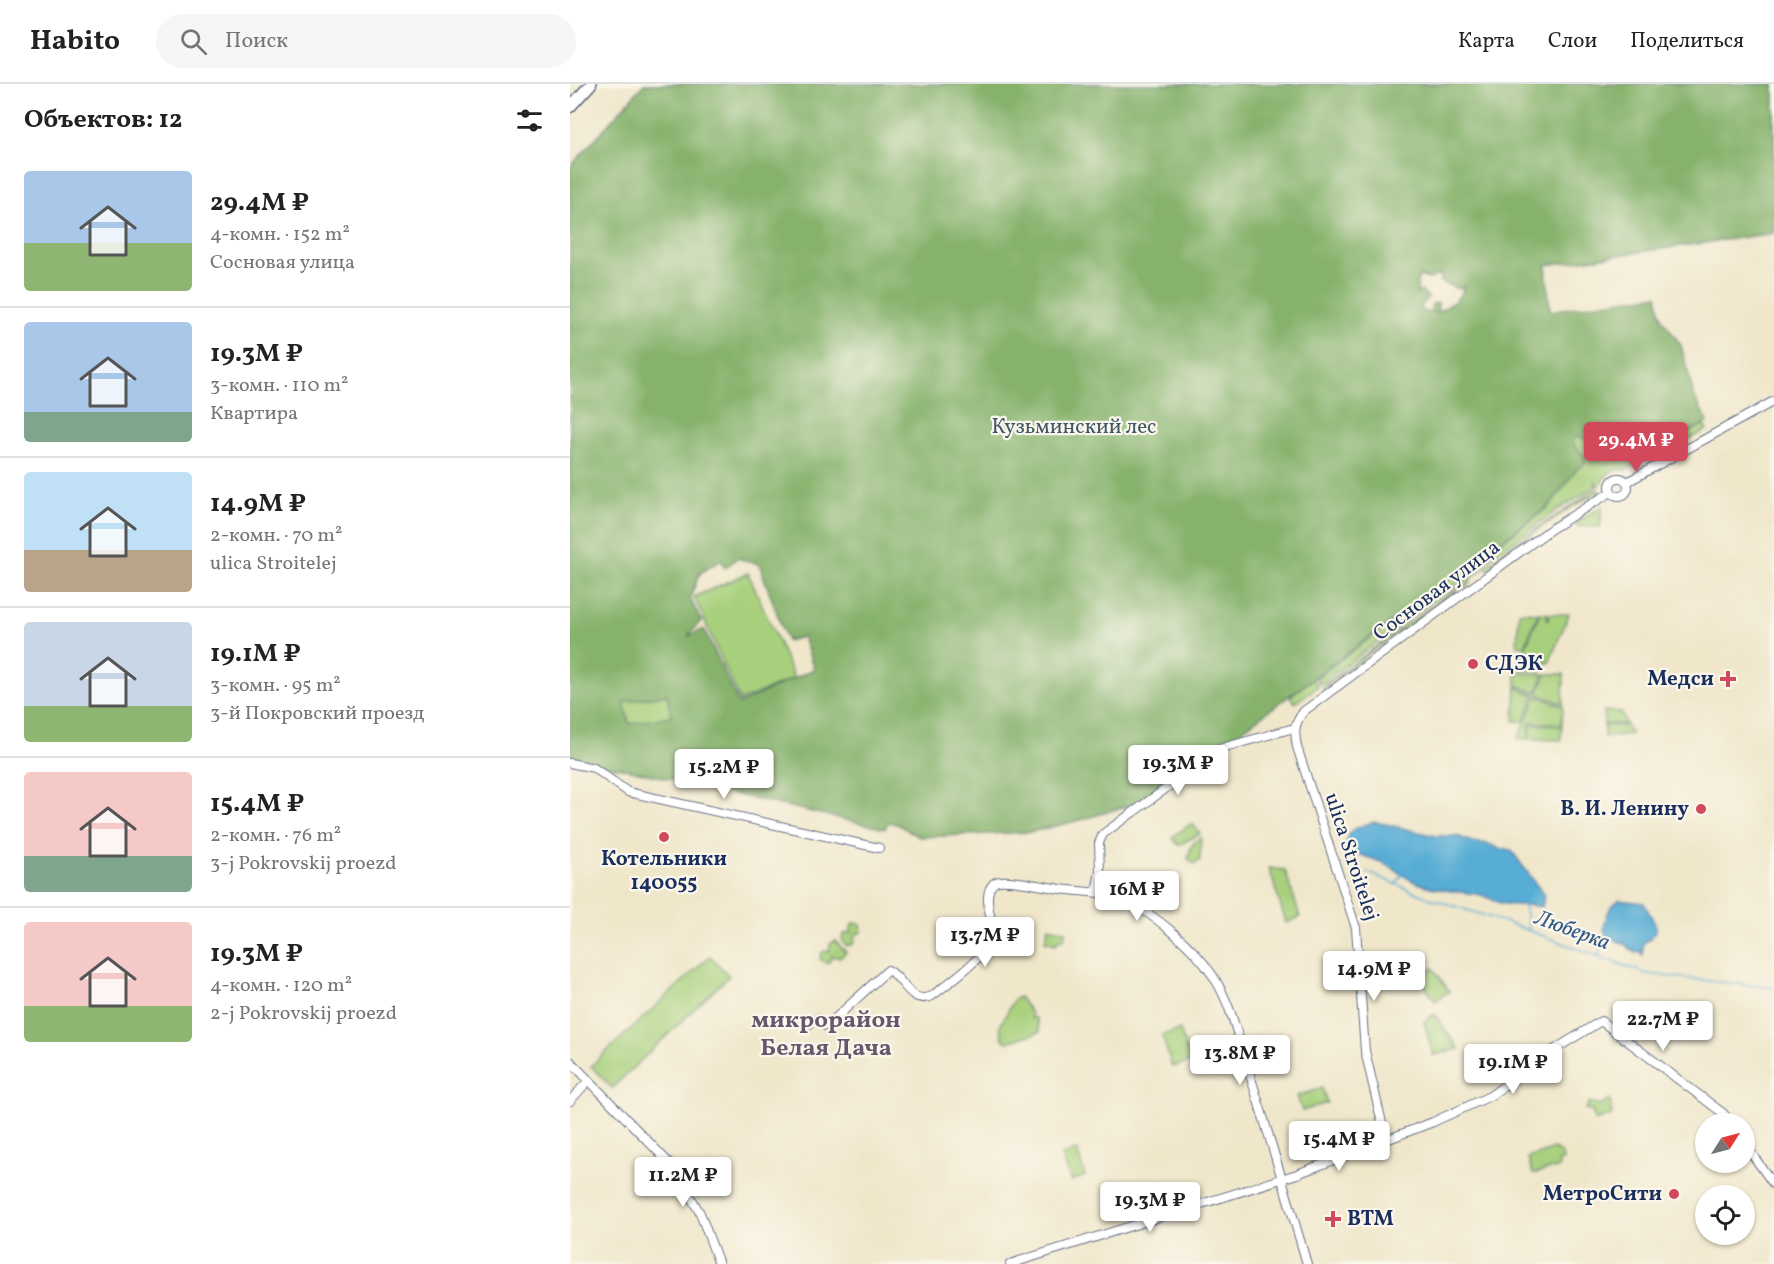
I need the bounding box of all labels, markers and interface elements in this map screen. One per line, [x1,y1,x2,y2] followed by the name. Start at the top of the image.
[156,14,576,68] search box
[30,22,120,61] text: Habito
[177,25,210,58] icon: search
[225,26,288,57] text: Поиск
[1458,27,1515,56] text: Карта
[1548,27,1597,56] text: Слои
[1630,27,1744,56] text: Поделиться
[24,102,182,138] text: Объектов: 12
[513,104,546,137] icon: filters
[210,185,309,221] text: 29.4M ₽
[72,195,144,267] icon: home
[210,221,350,249] text: 4-комн. · 152 m²
[210,249,355,277] text: Сосновая улица
[210,336,303,372] text: 19.3M ₽
[72,346,144,418] icon: home
[210,372,349,400] text: 3-комн. · 110 m²
[210,400,298,428] text: Квартира
[992,413,1156,442] park label: Кузьминский лес
[1581,422,1691,473] pin: 29.4M ₽
[1598,427,1674,455] text: 29.4M ₽
[210,486,306,522] text: 14.9M ₽
[72,496,144,568] icon: home
[210,522,342,550] text: 2-комн. · 70 m²
[1367,534,1507,648] street label: Сосновая улица
[210,550,337,578] text: ulica Stroitelej
[210,636,301,672] text: 19.1M ₽
[72,646,144,718] icon: home
[1485,650,1543,679] place label: СДЭК
[1466,657,1480,671] marker: СДЭК
[1647,665,1714,694] place label: Медси
[1719,670,1737,688] marker: Медси
[210,672,341,700] text: 3-комн. · 95 m²
[210,700,424,728] text: 3-й Покровский проезд
[1123,745,1233,796] pin: 19.3M ₽
[669,749,779,800] pin: 15.2M ₽
[1142,750,1214,778] text: 19.3M ₽
[689,754,759,782] text: 15.2M ₽
[210,786,304,822] text: 15.4M ₽
[1317,789,1385,925] street label: ulica Stroitelej
[1560,795,1689,824] place label: В. И. Ленину
[72,796,144,868] icon: home
[1694,802,1708,816] marker: В. И. Ленину
[210,822,341,850] text: 2-комн. · 76 m²
[657,830,671,844] marker: Котельники 140055
[601,845,727,898] place label: Котельники 140055
[210,850,396,878] text: 3-j Pokrovskij proezd
[1095,871,1179,922] pin: 16M ₽
[1109,876,1165,904] text: 16M ₽
[1529,903,1614,959] water label: Люберка
[930,917,1040,968] pin: 13.7M ₽
[950,922,1020,950] text: 13.7M ₽
[210,936,303,972] text: 19.3M ₽
[72,946,144,1018] icon: home
[1319,951,1429,1002] pin: 14.9M ₽
[1337,956,1411,984] text: 14.9M ₽
[210,972,352,1000] text: 4-комн. · 120 m²
[210,1000,397,1028] text: 2-j Pokrovskij proezd
[1608,1001,1718,1052] pin: 22.7M ₽
[751,1004,901,1066] district label: микрорайон Белая Дача
[1627,1006,1699,1034] text: 22.7M ₽
[1185,1035,1295,1086] pin: 13.8M ₽
[1204,1040,1276,1068] text: 13.8M ₽
[1458,1044,1568,1095] pin: 19.1M ₽
[1478,1049,1548,1077] text: 19.1M ₽
[1695,1113,1755,1173] north arrow
[1695,1113,1755,1245] map controls
[1284,1121,1394,1172] pin: 15.4M ₽
[1303,1126,1375,1154] text: 15.4M ₽
[628,1157,738,1208] pin: 11.2M ₽
[648,1162,718,1190] text: 11.2M ₽
[1543,1180,1662,1209] place label: МетроСити
[1095,1182,1205,1233] pin: 19.3M ₽
[1695,1185,1755,1245] button: locate
[1114,1187,1186,1215] text: 19.3M ₽
[1667,1187,1681,1201] marker: МетроСити
[1347,1205,1394,1234] place label: ВТМ
[1324,1210,1342,1228] marker: ВТМ

